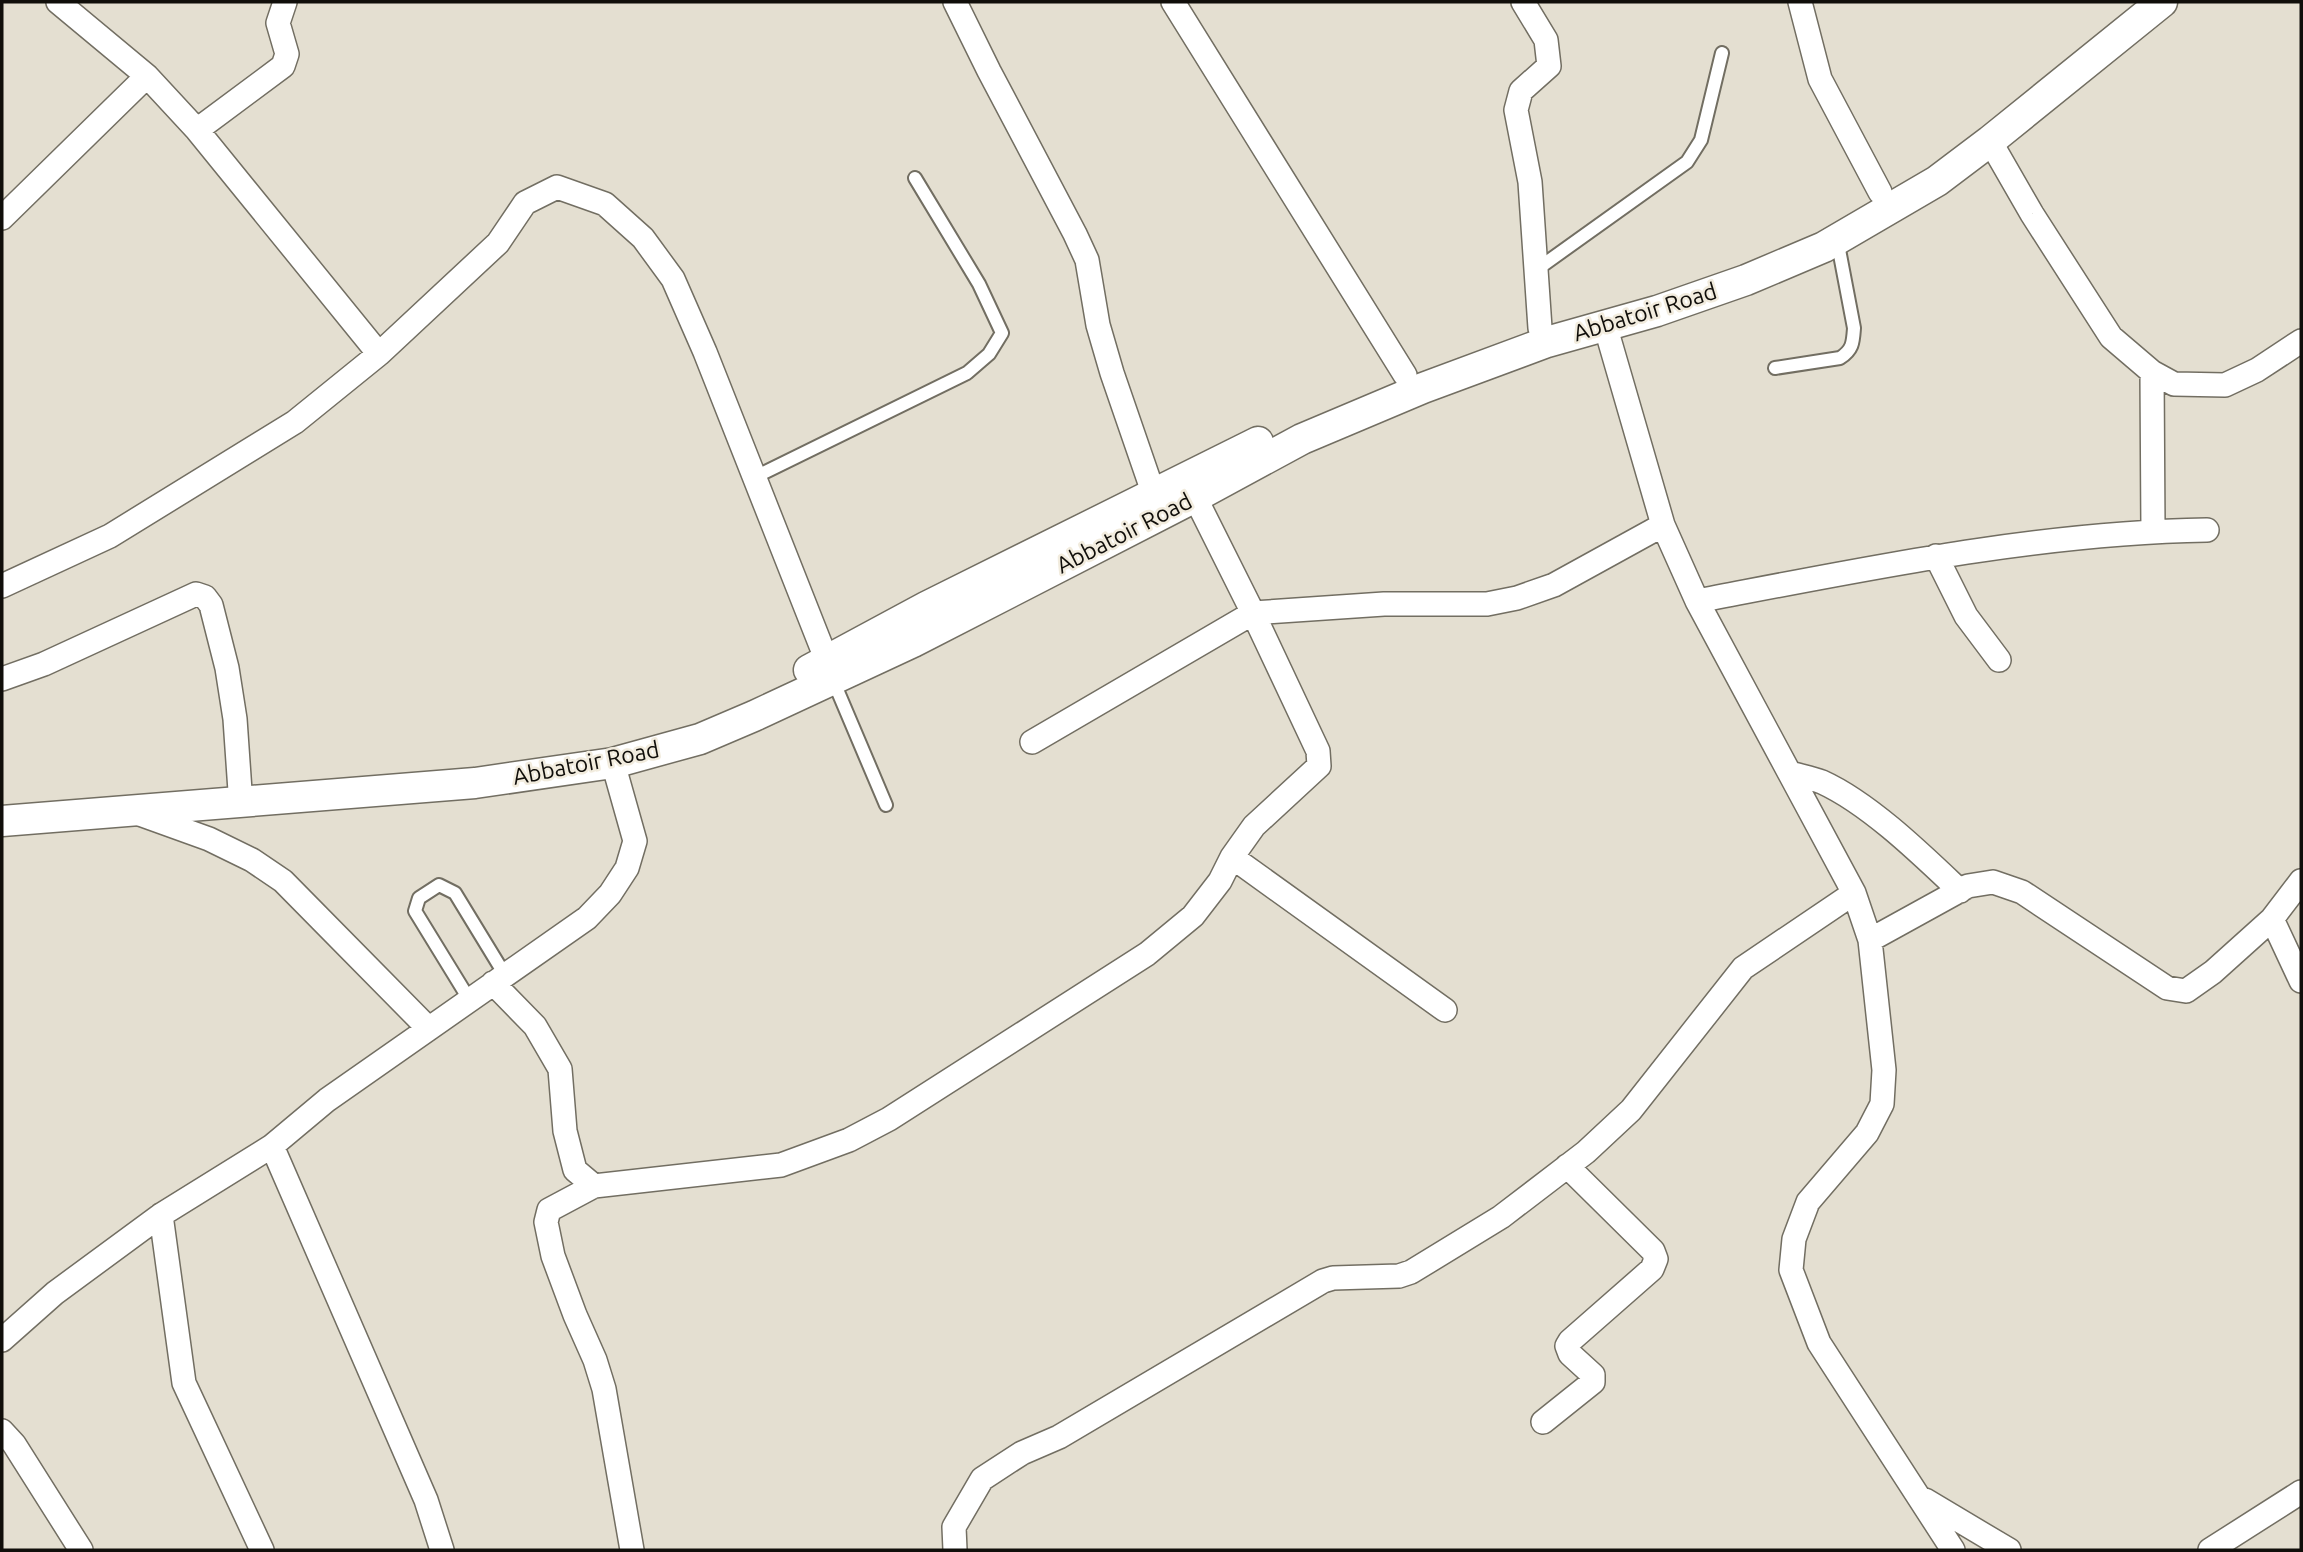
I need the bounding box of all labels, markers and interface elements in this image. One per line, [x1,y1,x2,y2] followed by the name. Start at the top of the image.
[1570,278,1720,345] street label: Abbatoir Road
[1052,488,1196,577] street label: Abbatoir Road
[511,736,661,789] street label: Abbatoir Road

